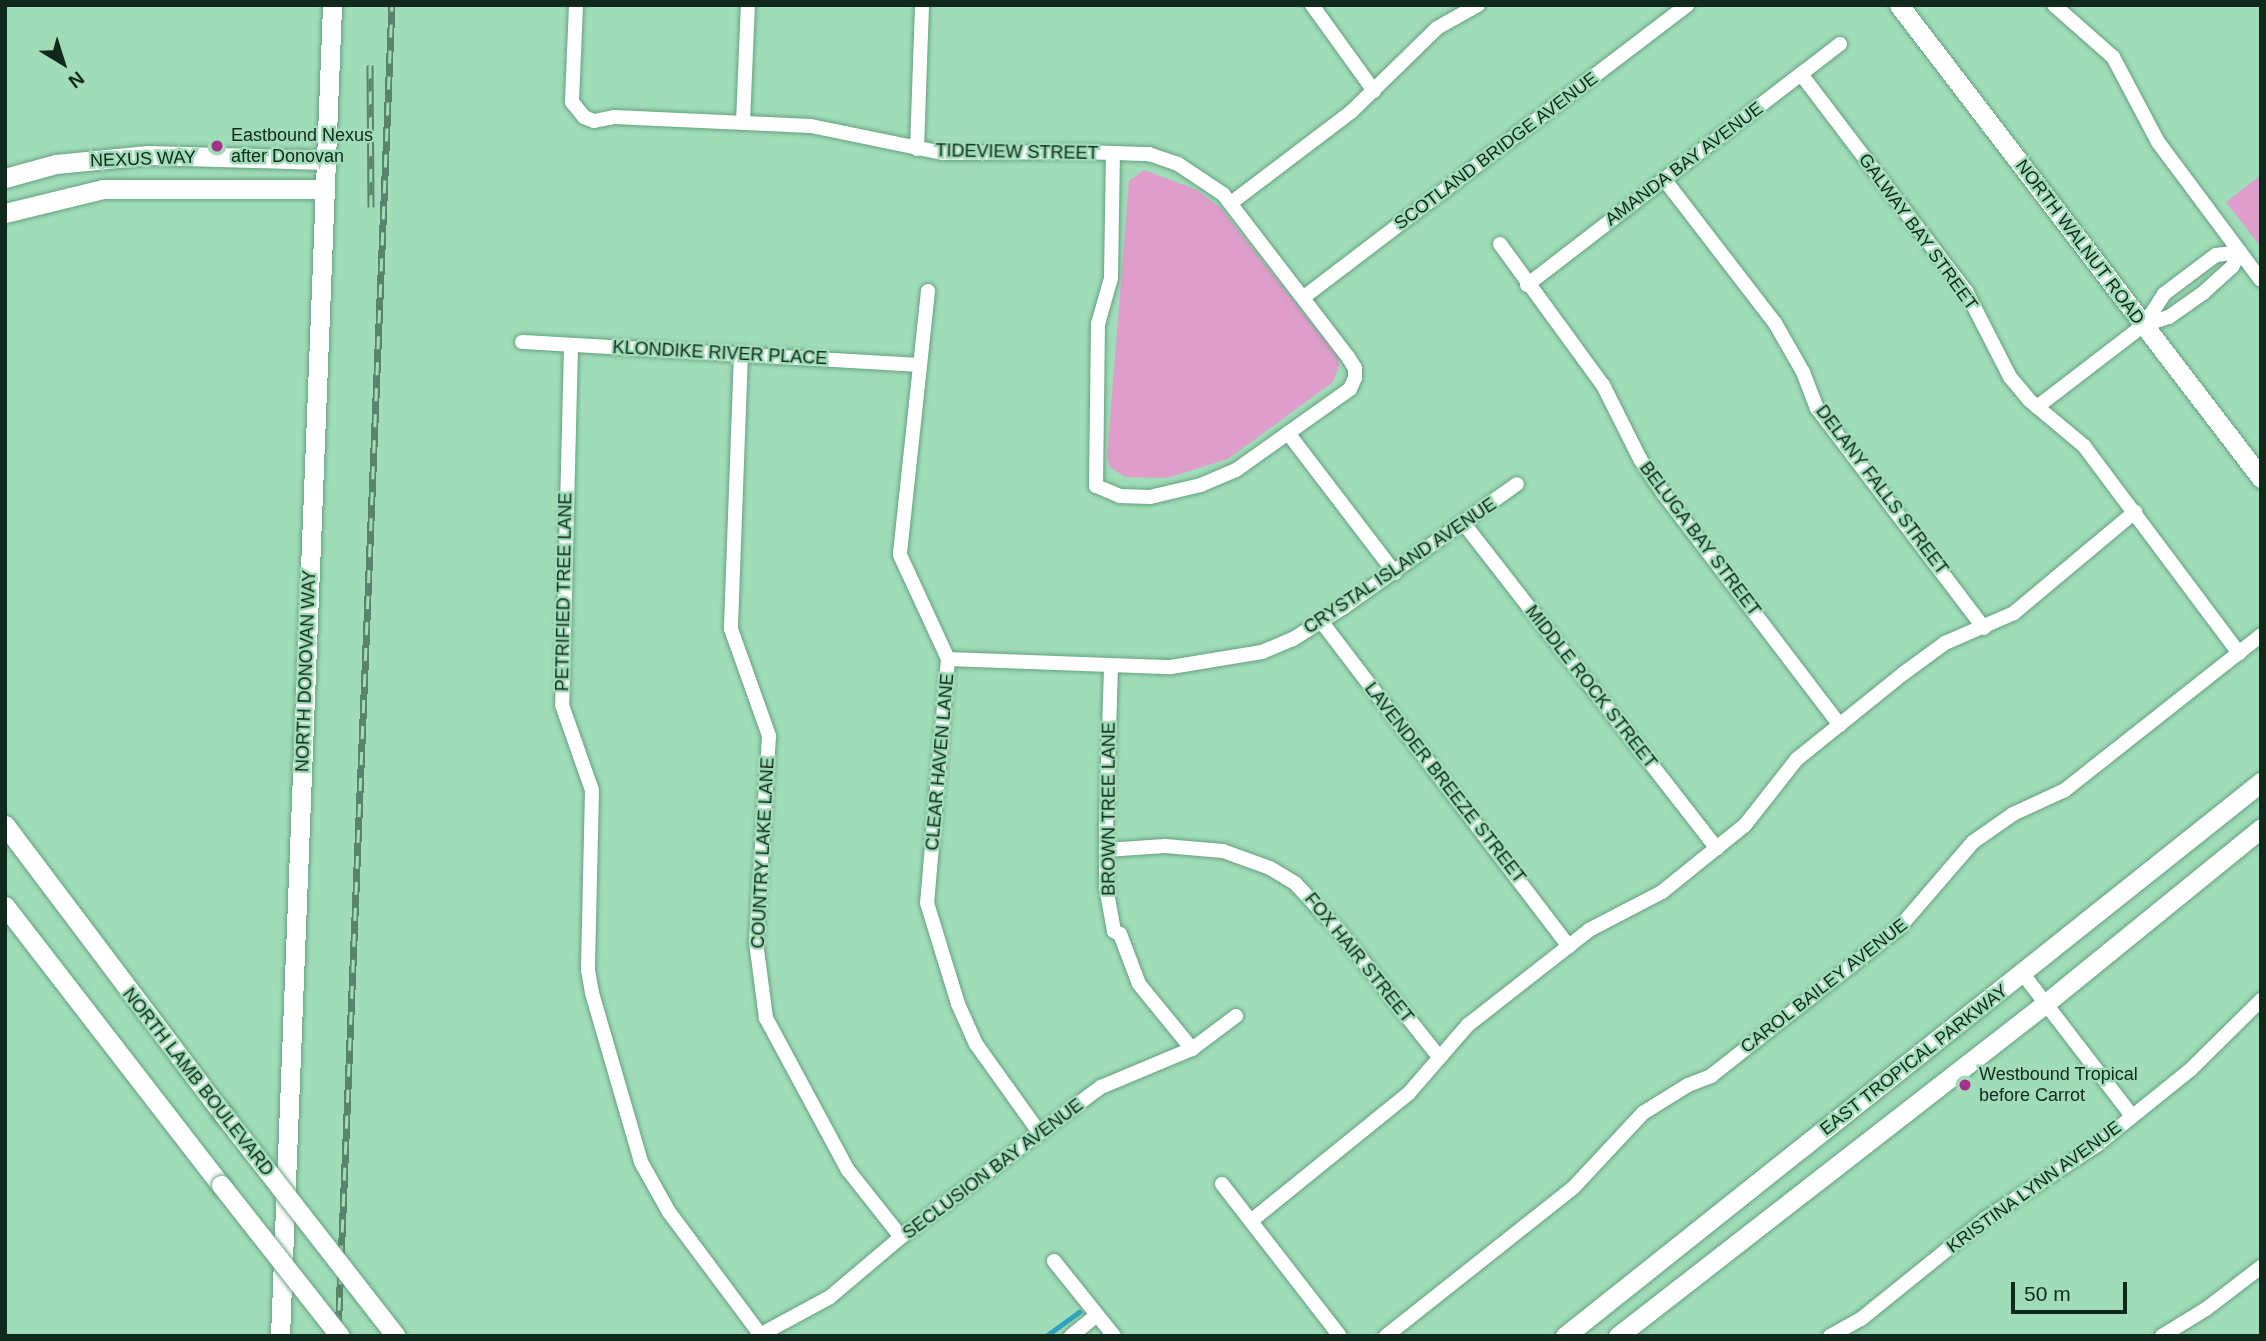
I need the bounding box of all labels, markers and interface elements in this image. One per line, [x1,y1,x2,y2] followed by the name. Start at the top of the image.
[28,28,98,98] north arrow
[64,67,88,92] text: N
[1390,67,1602,235] street label: SCOTLAND BRIDGE AVENUE
[1600,97,1768,231] street label: AMANDA BAY AVENUE
[231,125,373,168] place label: Eastbound Nexus after Donovan
[209,138,225,154] marker: Eastbound Nexus after Donovan
[935,140,1099,164] street label: TIDEVIEW STREET
[90,146,196,172] street label: NEXUS WAY
[1854,149,1982,315] street label: GALWAY BAY STREET
[2011,155,2149,329] street label: NORTH WALNUT ROAD
[612,337,828,369] street label: KLONDIKE RIVER PLACE
[1811,401,1953,579] street label: DELANY FALLS STREET
[1635,457,1765,621] street label: BELUGA BAY STREET
[551,492,577,692] street label: PETRIFIED TREE LANE
[1299,493,1501,639] street label: CRYSTAL ISLAND AVENUE
[292,570,320,772] street label: NORTH DONOVAN WAY
[1521,601,1661,773] street label: MIDDLE ROCK STREET
[921,673,959,851] street label: CLEAR HAVEN LANE
[1360,678,1530,888] street label: LAVENDER BREEZE STREET
[1098,722,1120,896] street label: BROWN TREE LANE
[747,757,779,949] street label: COUNTRY LAKE LANE
[1300,889,1418,1027] street label: FOX HAIR STREET
[1736,914,1912,1058] street label: CAROL BAILEY AVENUE
[1815,980,2013,1140] street label: EAST TROPICAL PARKWAY
[118,984,278,1180] street label: NORTH LAMB BOULEVARD
[1979,1064,2138,1106] place label: Westbound Tropical before Carrot
[1957,1077,1973,1093] marker: Westbound Tropical before Carrot
[898,1094,1088,1244] street label: SECLUSION BAY AVENUE
[1942,1116,2126,1258] street label: KRISTINA LYNN AVENUE
[2014,1268,2130,1312] scale bar
[2024,1282,2071,1305] text: 50 m

